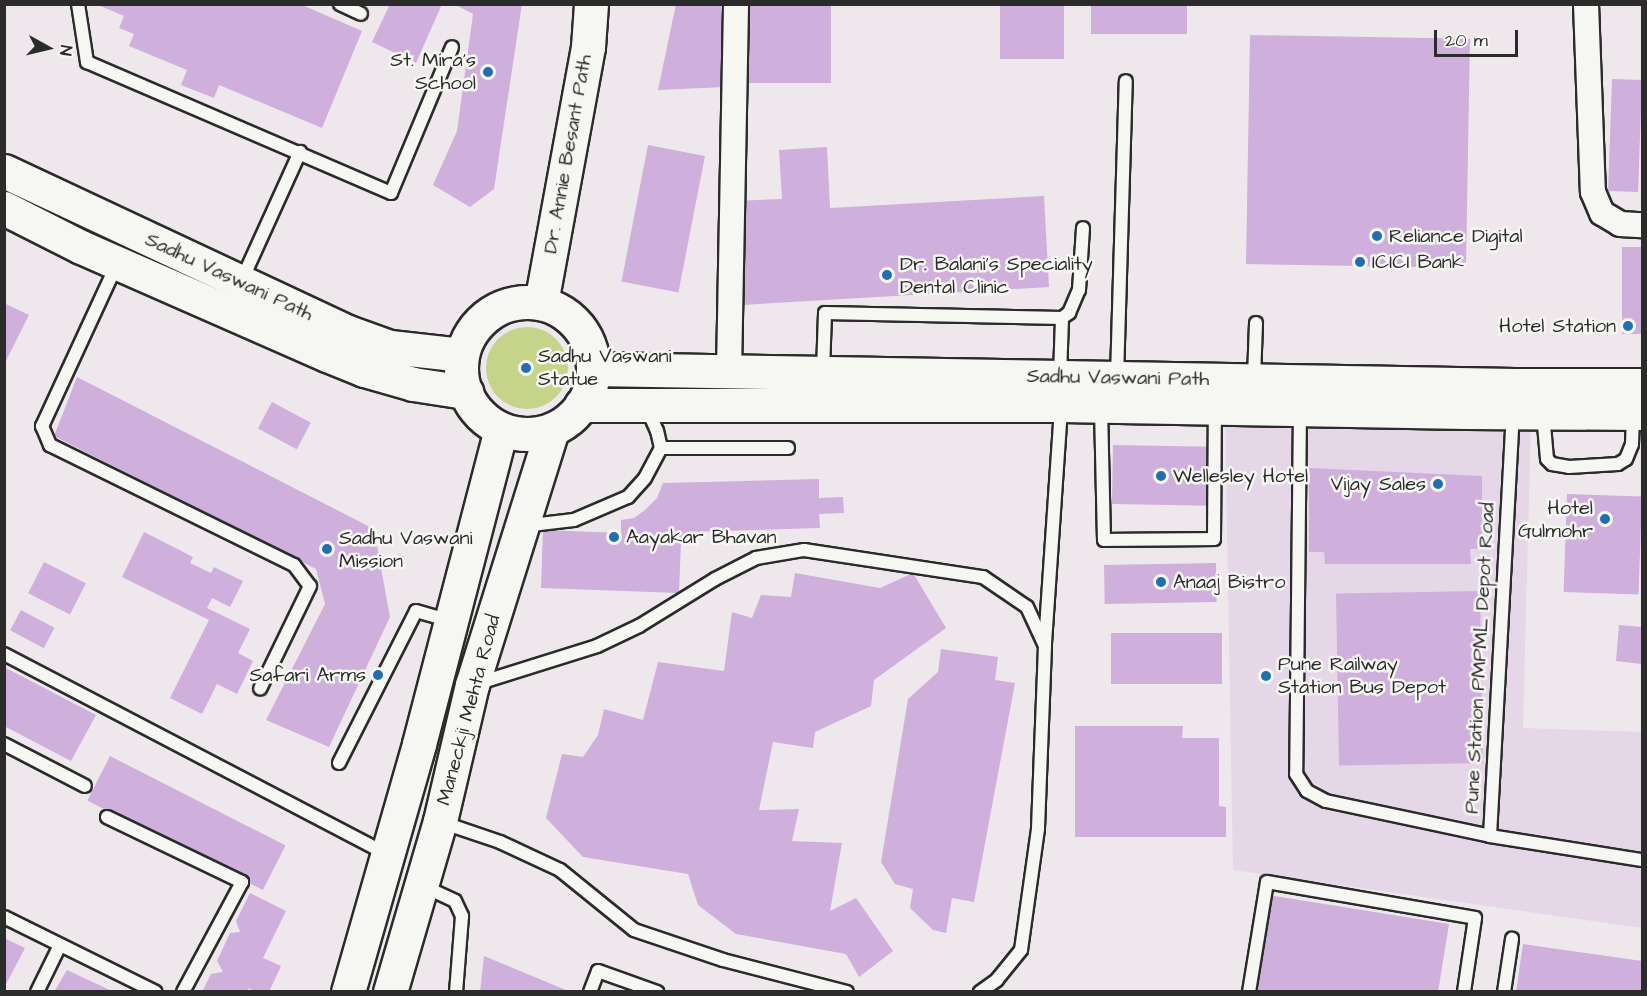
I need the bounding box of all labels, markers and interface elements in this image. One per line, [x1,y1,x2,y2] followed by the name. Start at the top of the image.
[18,18,78,78] north arrow
[1437,18,1521,56] scale bar
[1445,28,1488,53] text: 20 m
[54,44,77,57] text: N
[390,48,476,95] place label: St. Mira's School
[539,53,597,255] street label: Dr. Annie Besant Path
[481,65,495,79] marker: St. Mira's School
[1389,224,1523,248] place label: Reliance Digital
[141,228,317,326] street label: Sadhu Vaswani Path
[1370,229,1384,243] marker: Reliance Digital
[1372,250,1464,274] place label: ICICI Bank
[900,252,1093,299] place label: Dr. Balani's Speciality Dental Clinic
[1353,255,1367,269] marker: ICICI Bank
[878,266,896,284] marker: Dr. Balani's Speciality Dental Clinic
[1499,314,1616,338] place label: Hotel Station
[1621,319,1635,333] marker: Hotel Station
[538,344,671,391] place label: Sadhu Vaswani Statue
[519,361,533,375] marker: Sadhu Vaswani Statue
[1027,364,1209,392] street label: Sadhu Vaswani Path
[1173,464,1308,488] place label: Wellesley Hotel
[1154,469,1168,483] marker: Wellesley Hotel
[1331,472,1426,496] place label: Vijay Sales
[1431,477,1445,491] marker: Vijay Sales
[1518,496,1593,543] place label: Hotel Gulmohr
[1460,502,1500,814] street label: Pune Station PMPML Depot Road
[1598,512,1612,526] marker: Hotel Gulmohr
[626,525,776,549] place label: Aayakar Bhavan
[339,526,472,573] place label: Sadhu Vaswani Mission
[607,530,621,544] marker: Aayakar Bhavan
[320,542,334,556] marker: Sadhu Vaswani Mission
[1173,570,1285,594] place label: Anaaj Bistro
[1154,575,1168,589] marker: Anaaj Bistro
[432,612,506,808] street label: Maneckji Mehta Road
[1278,652,1446,699] place label: Pune Railway Station Bus Depot
[249,663,366,687] place label: Safari Arms
[371,668,385,682] marker: Safari Arms
[1259,669,1273,683] marker: Pune Railway Station Bus Depot

